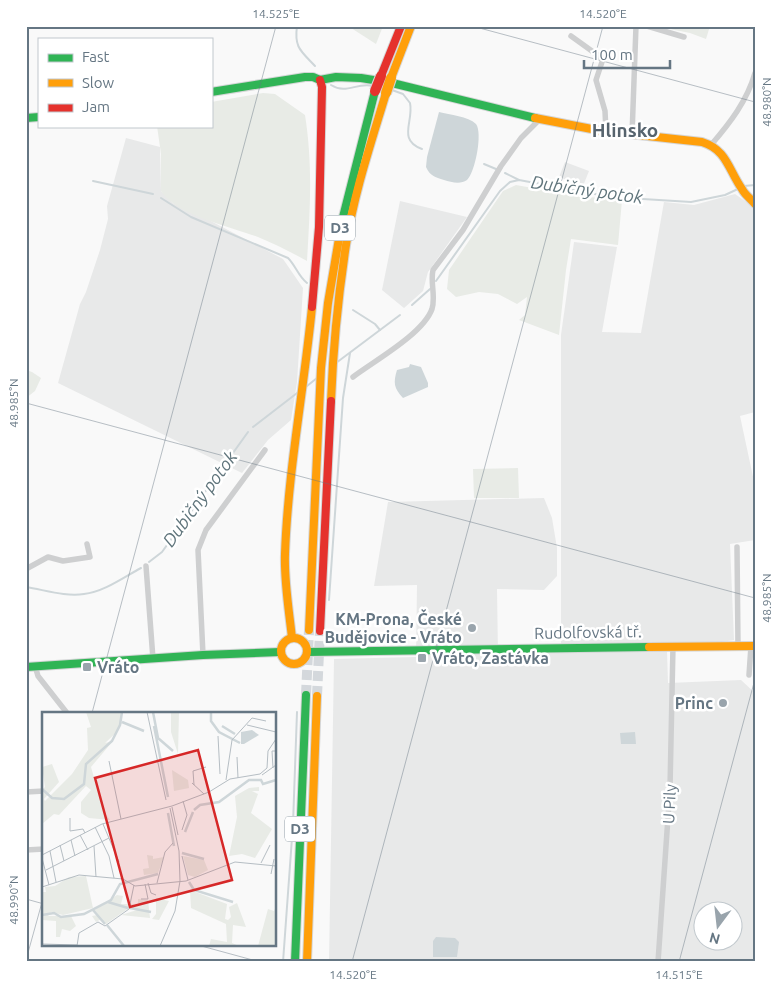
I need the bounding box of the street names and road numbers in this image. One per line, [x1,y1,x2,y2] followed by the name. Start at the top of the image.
[325,216,355,240] road number: D3
[534,622,642,642] street label: Rudolfovská tř.
[659,783,679,824] street label: U Pily
[285,816,315,842] road number: D3

